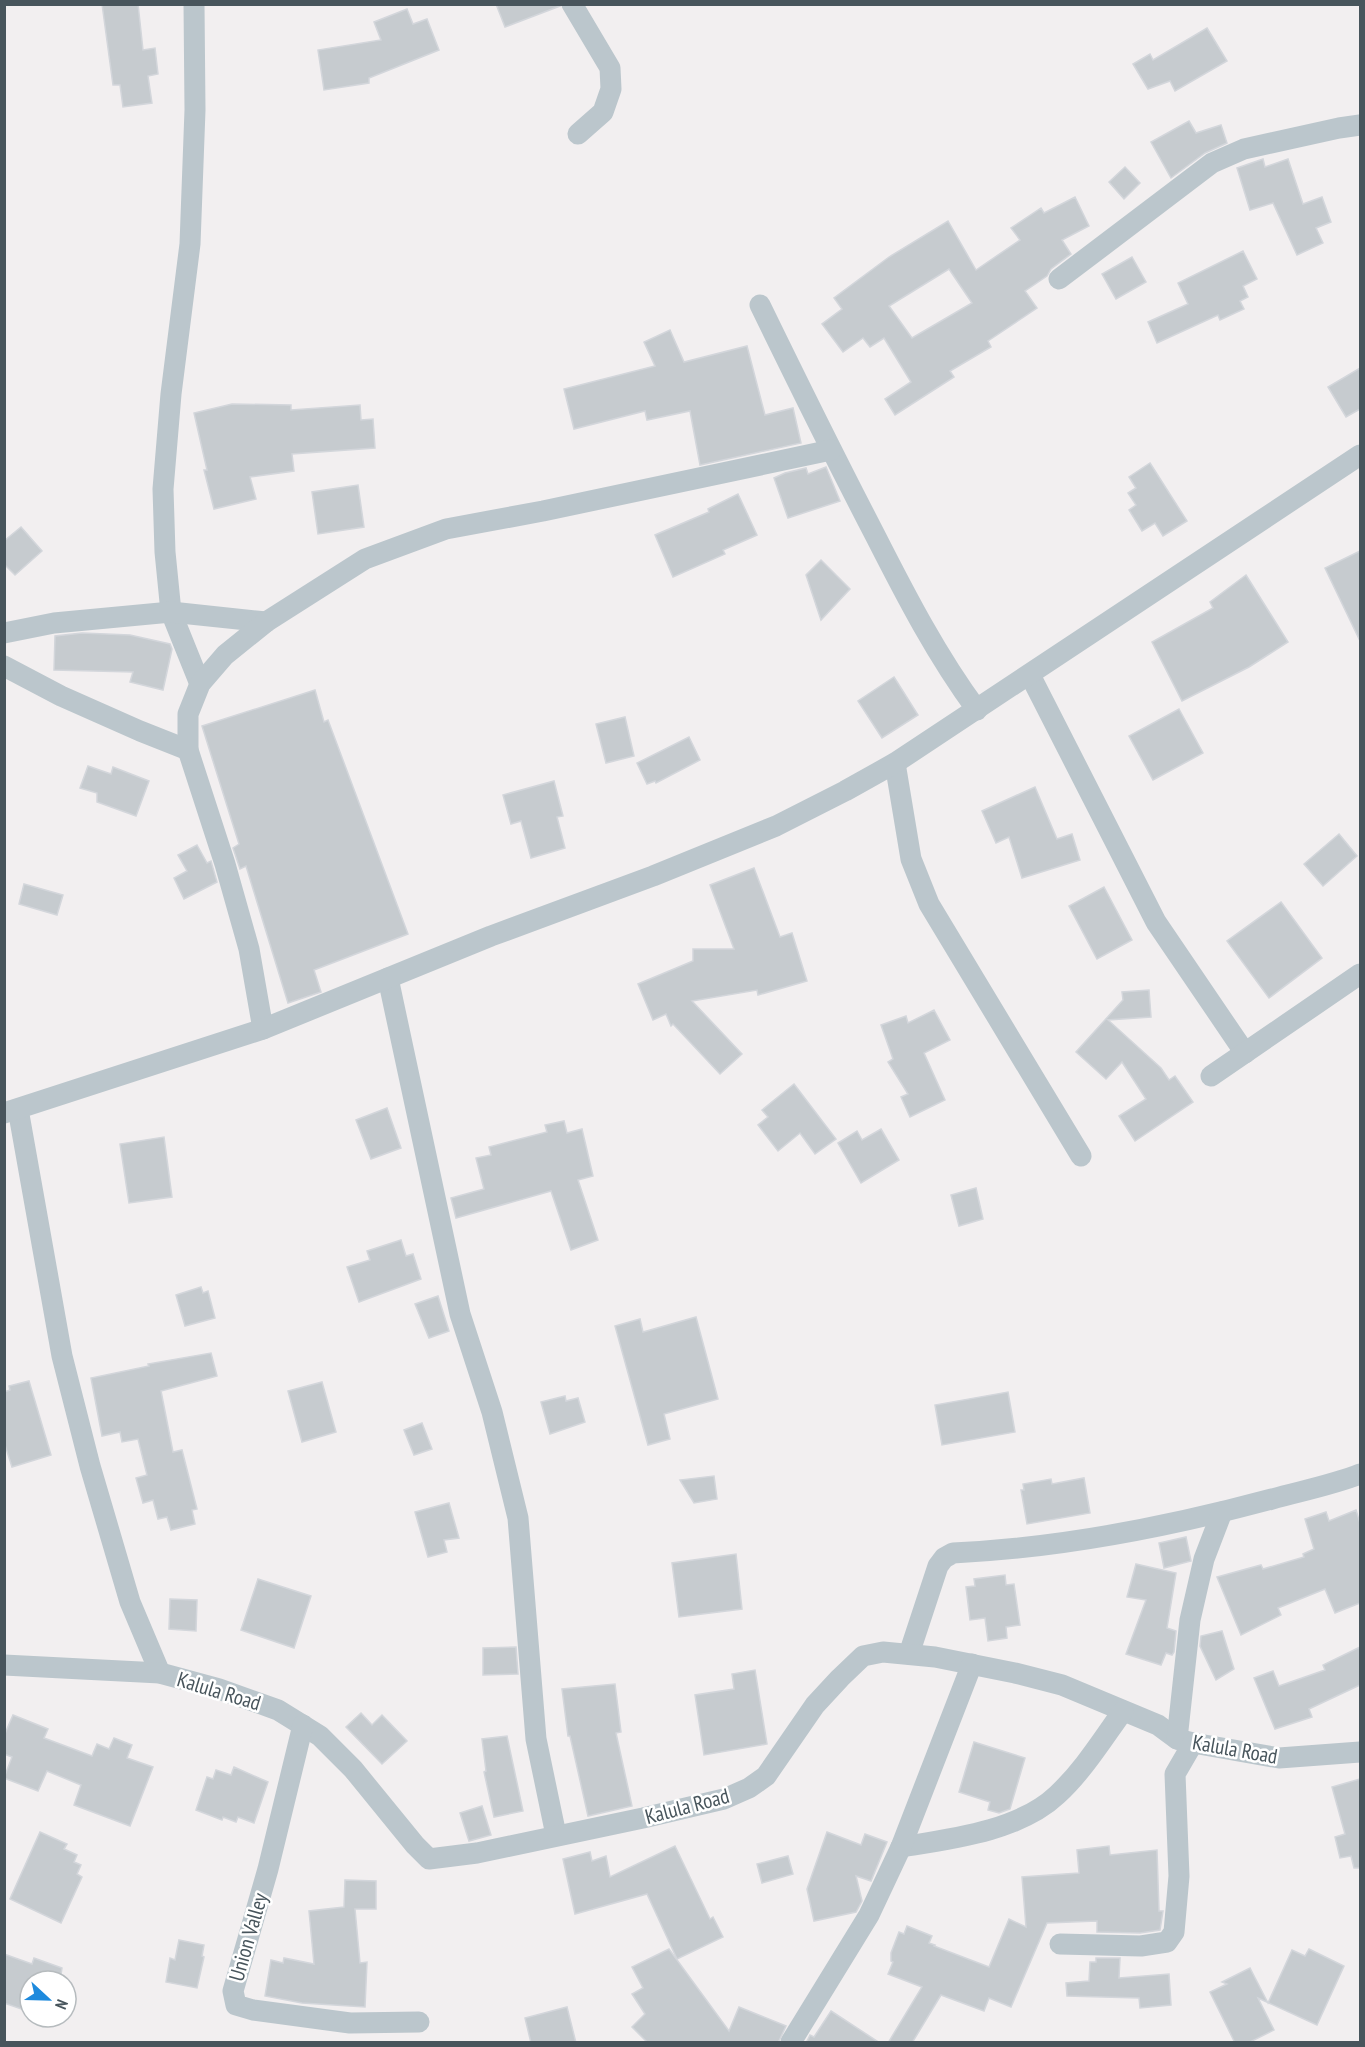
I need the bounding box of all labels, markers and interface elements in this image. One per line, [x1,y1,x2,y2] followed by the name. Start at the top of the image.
[174,1666,264,1716] street label: Kalula Road
[1190,1728,1280,1770] street label: Kalula Road
[642,1782,732,1830] street label: Kalula Road
[223,1890,273,1984] street label: Union Valley
[18,1969,78,2029] north arrow
[51,1997,73,2012] text: N

